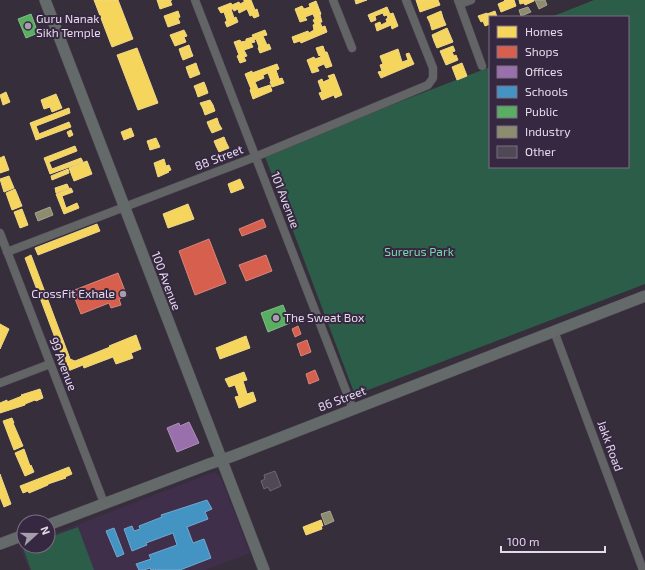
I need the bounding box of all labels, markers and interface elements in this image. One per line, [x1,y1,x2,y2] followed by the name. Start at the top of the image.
[36,11,101,39] place label: Guru Nanak Sikh Temple
[489,16,629,168] legend
[23,21,33,31] marker: Guru Nanak Sikh Temple
[525,24,563,38] text: Homes
[525,44,559,58] text: Shops
[525,64,562,78] text: Offices
[525,84,568,98] text: Schools
[525,104,558,118] text: Public
[525,124,571,138] text: Industry
[193,141,245,173] street label: 88 Street
[525,144,556,158] text: Other
[269,169,303,230] street label: 101 Avenue
[384,244,454,258] park label: Surerus Park
[149,249,185,312] street label: 100 Avenue
[31,286,115,300] place label: CrossFit Exhale
[118,289,128,299] marker: CrossFit Exhale
[284,310,365,324] place label: The Sweat Box
[271,313,281,323] marker: The Sweat Box
[47,335,81,392] street label: 99 Avenue
[316,382,368,414] street label: 86 Street
[595,418,627,473] street label: Jakk Road
[16,514,56,554] north arrow
[38,524,53,536] text: N
[501,528,605,554] scale bar
[507,534,539,548] text: 100 m

